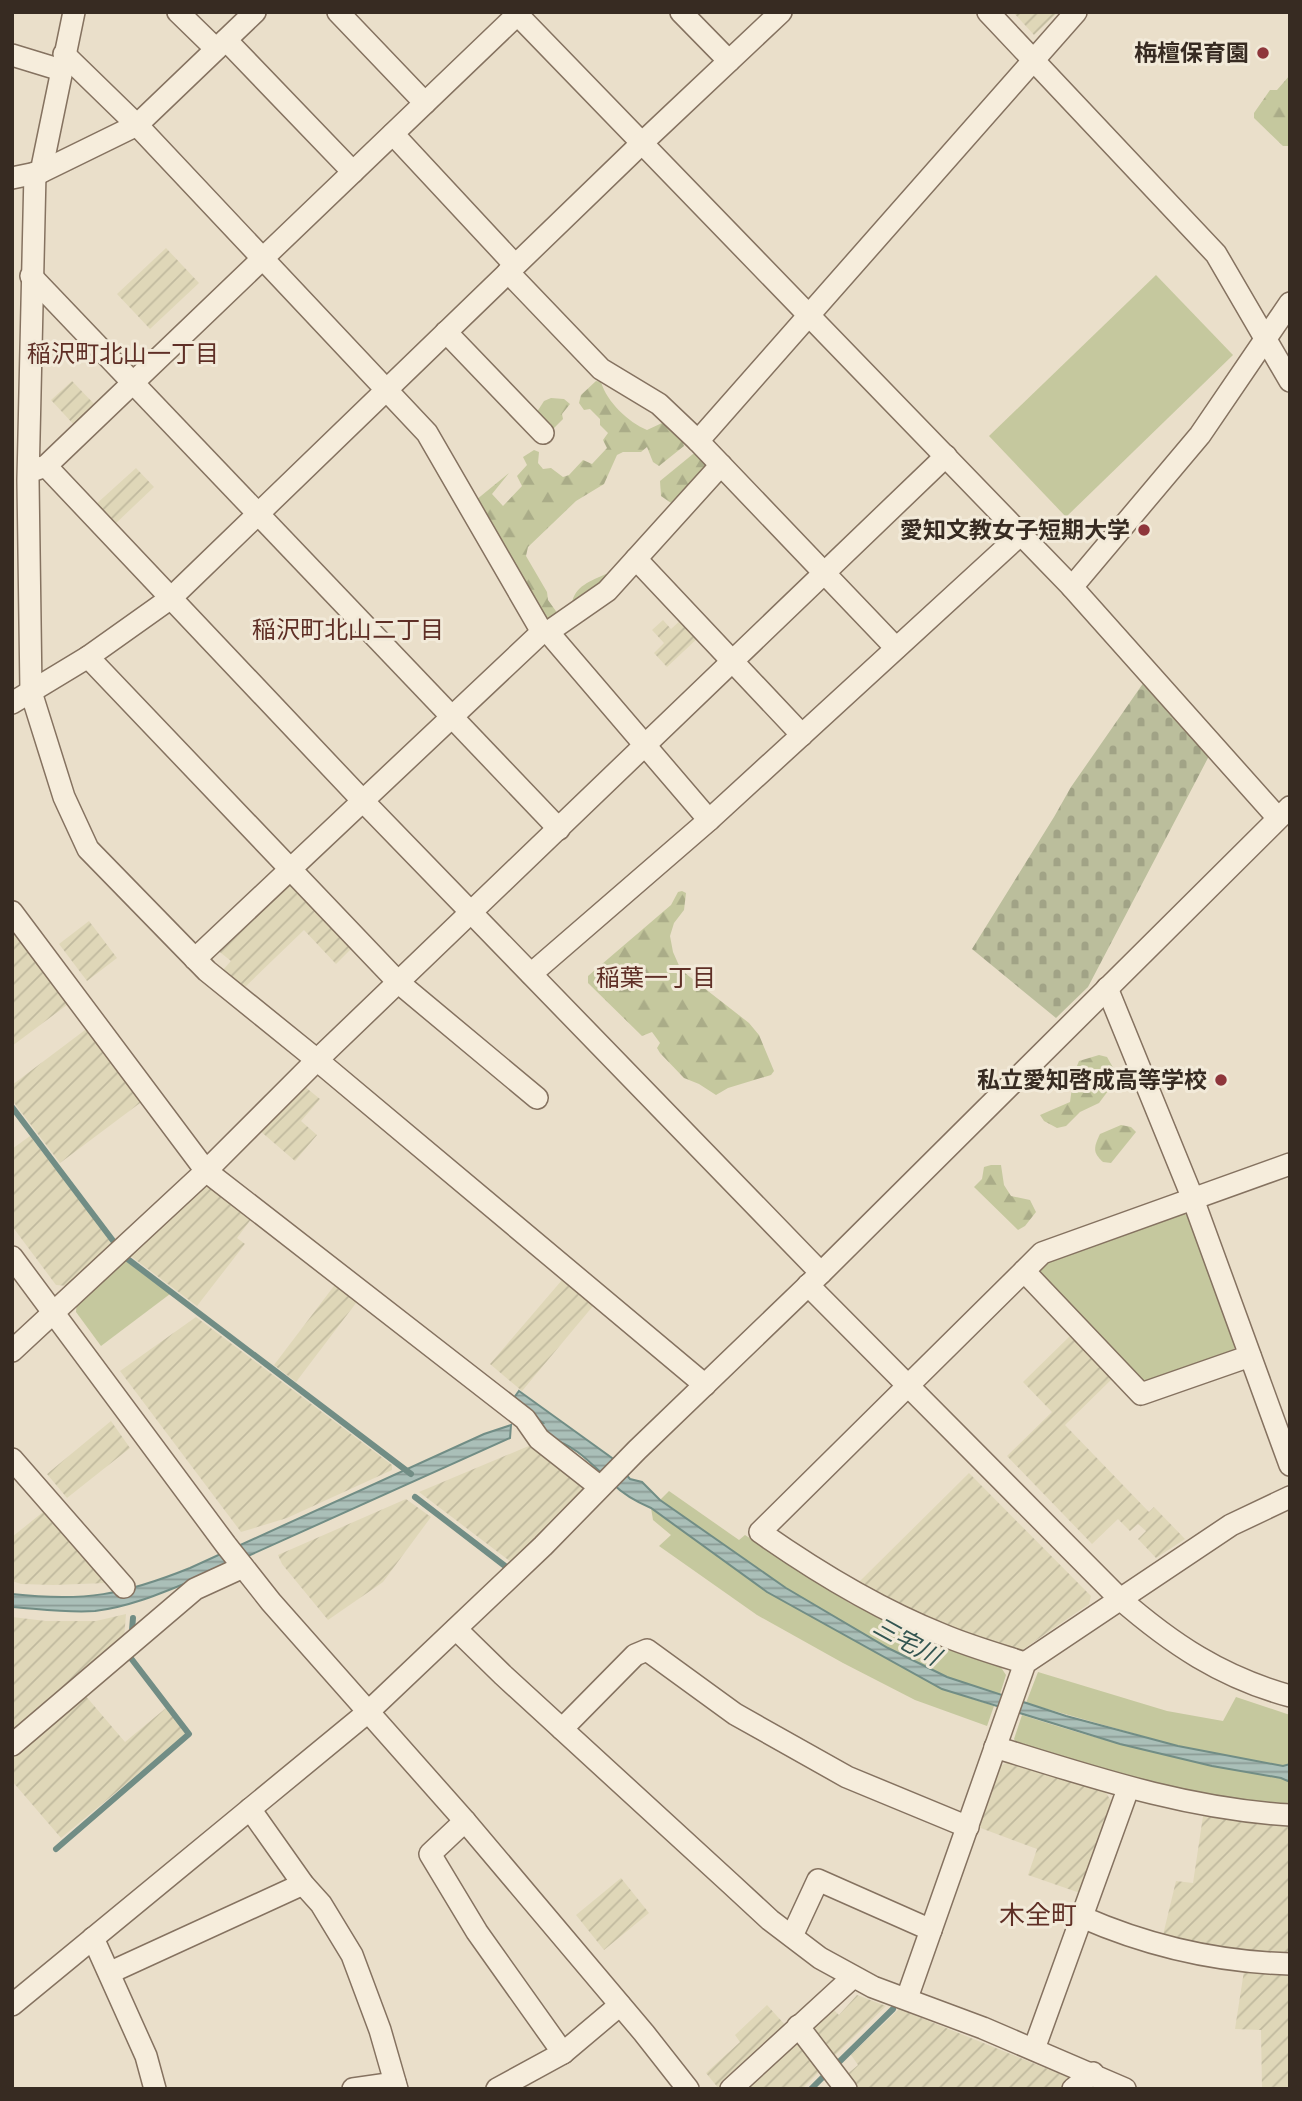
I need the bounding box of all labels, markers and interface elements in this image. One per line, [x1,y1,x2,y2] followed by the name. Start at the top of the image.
[1134,40,1249,66] place label: 栴檀保育園
[1255,45,1271,61] marker: 栴檀保育園
[27,340,219,367] district label: 稲沢町北山一丁目
[900,517,1130,543] place label: 愛知文教女子短期大学
[1136,522,1152,538] marker: 愛知文教女子短期大学
[252,616,444,643] district label: 稲沢町北山二丁目
[596,964,716,991] district label: 稲葉一丁目
[977,1067,1207,1093] place label: 私立愛知啓成高等学校
[1213,1072,1229,1088] marker: 私立愛知啓成高等学校
[869,1612,948,1672] water label: 三宅川
[999,1901,1077,1930] district label: 木全町

